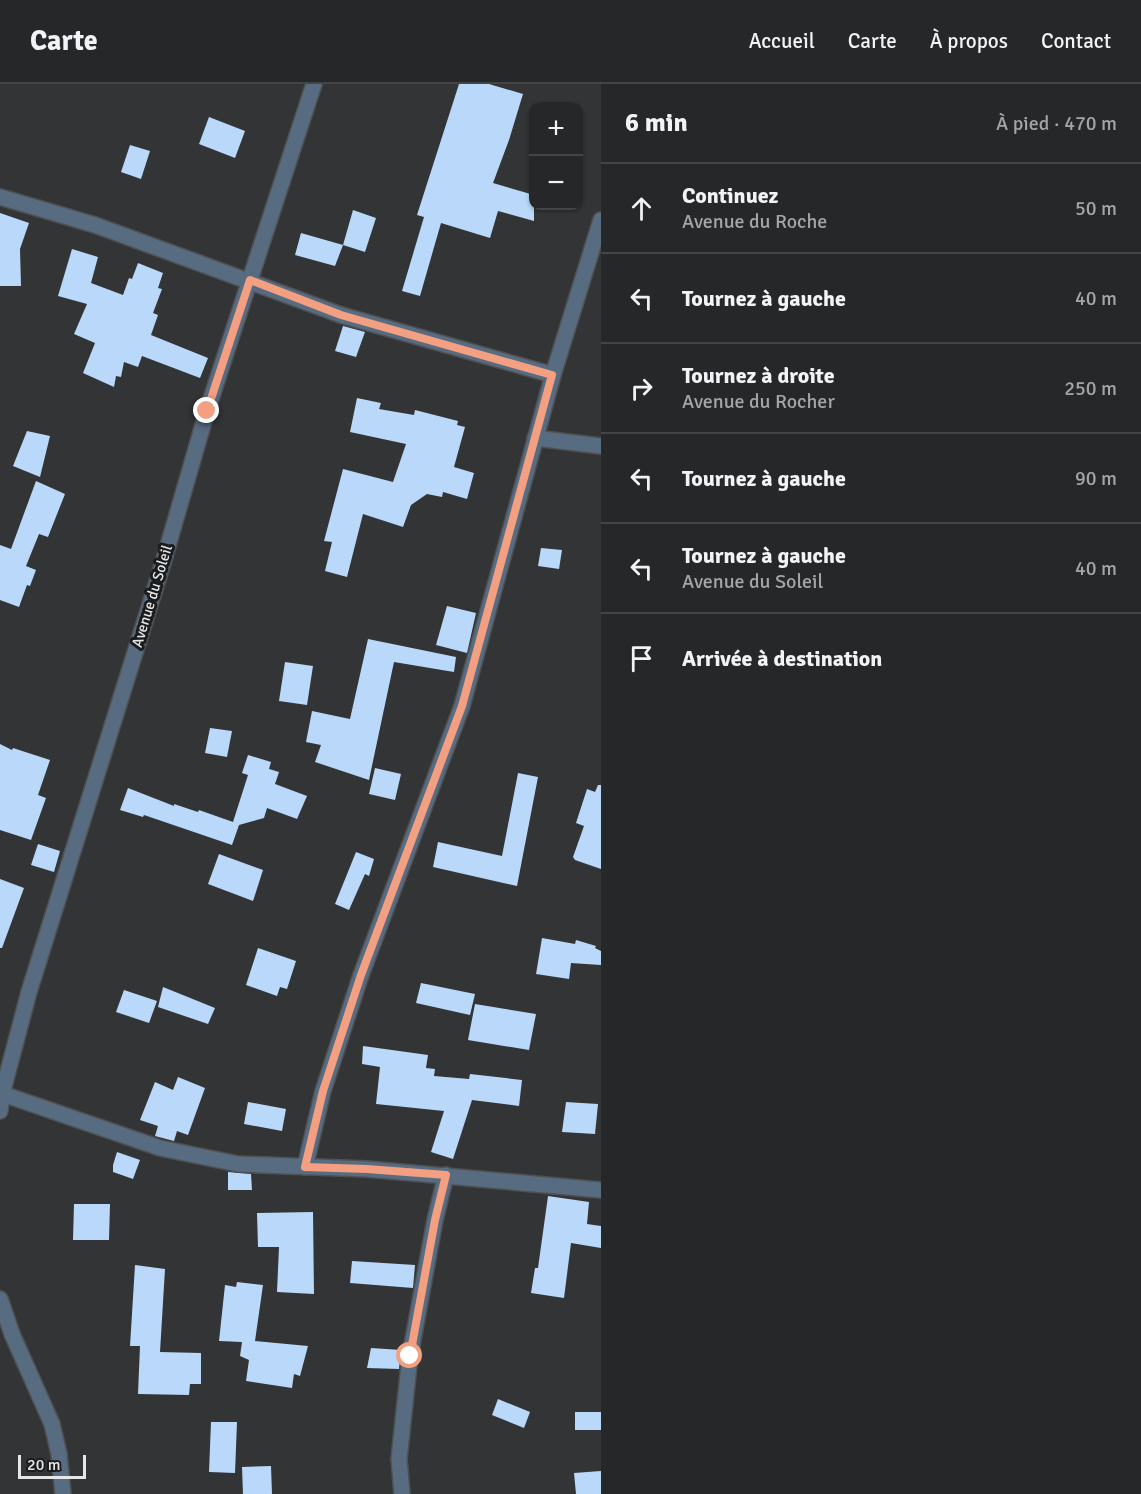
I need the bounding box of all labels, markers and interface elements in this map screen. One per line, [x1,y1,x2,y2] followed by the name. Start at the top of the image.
[30,24,98,58] text: Carte
[749,28,815,54] text: Accueil
[848,28,897,54] text: Carte
[930,28,1008,54] text: À propos
[1041,28,1111,54] text: Contact
[529,102,583,210] map controls
[529,102,583,156] button: +
[625,107,688,139] text: 6 min
[996,111,1117,136] text: À pied · 470 m
[529,156,583,210] button: −
[682,182,778,209] text: Continuez
[625,192,658,225] icon: ahead
[1075,196,1117,221] text: 50 m
[682,209,827,234] text: Avenue du Roche
[625,282,658,315] icon: left
[682,285,846,312] text: Tournez à gauche
[1075,286,1117,311] text: 40 m
[682,362,835,389] text: Tournez à droite
[625,372,658,405] icon: right
[1064,376,1117,401] text: 250 m
[682,389,835,414] text: Avenue du Rocher
[193,397,219,423] route end
[625,462,658,495] icon: left
[682,465,846,492] text: Tournez à gauche
[1075,466,1117,491] text: 90 m
[682,542,846,569] text: Tournez à gauche
[128,543,176,649] street label: Avenue du Soleil
[625,552,658,585] icon: left
[1075,556,1117,581] text: 40 m
[682,569,823,594] text: Avenue du Soleil
[625,642,658,675] icon: arrive
[682,645,882,672] text: Arrivée à destination
[396,1342,422,1368] route start
[18,1452,86,1480] scale bar
[27,1455,61,1475] text: 20 m

